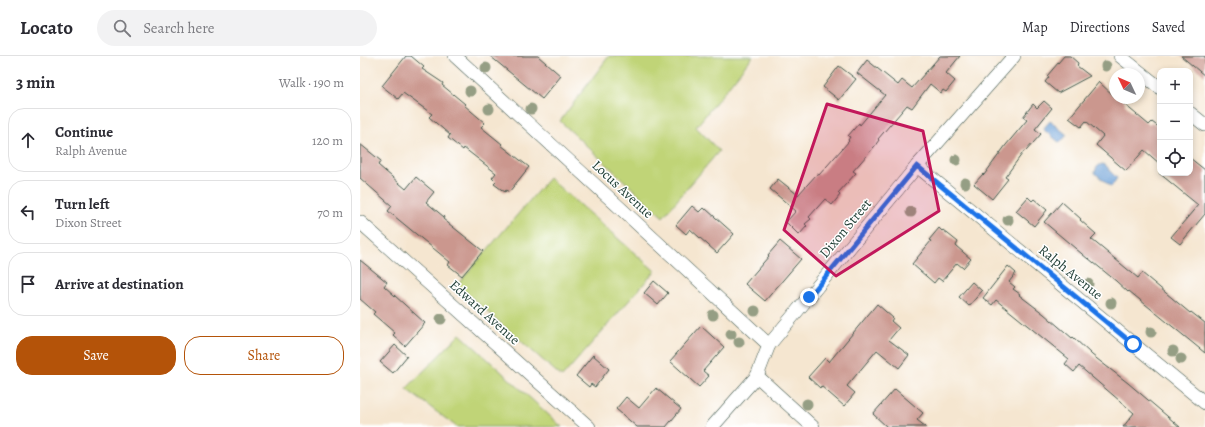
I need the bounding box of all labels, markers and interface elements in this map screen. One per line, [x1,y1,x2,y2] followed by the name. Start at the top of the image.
[97,10,377,46] search box
[20,15,73,41] text: Locato
[111,17,133,39] icon: search
[143,18,215,38] text: Search here
[1022,18,1048,37] text: Map
[1070,18,1130,37] text: Directions
[1152,18,1185,37] text: Saved
[1109,68,1145,104] north arrow
[1157,68,1193,176] map controls
[1157,68,1193,104] button: +
[16,71,55,94] text: 3 min
[279,74,344,91] text: Walk · 190 m
[1157,104,1193,140] button: −
[55,122,113,142] text: Continue
[17,129,39,151] icon: ahead
[312,132,343,149] text: 120 m
[1157,140,1193,176] button: locate
[55,142,127,159] text: Ralph Avenue
[588,156,658,223] street label: Locus Avenue
[55,194,110,214] text: Turn left
[815,194,876,262] street label: Dixon Street
[17,201,39,223] icon: left
[317,204,343,221] text: 70 m
[55,214,122,231] text: Dixon Street
[1035,241,1107,304] street label: Ralph Avenue
[17,273,39,295] icon: arrive
[55,274,184,294] text: Arrive at destination
[445,276,524,349] street label: Edward Avenue
[800,288,818,306] route end
[1124,335,1142,353] route start
[16,336,176,375] button: Save
[184,336,344,375] button: Share

